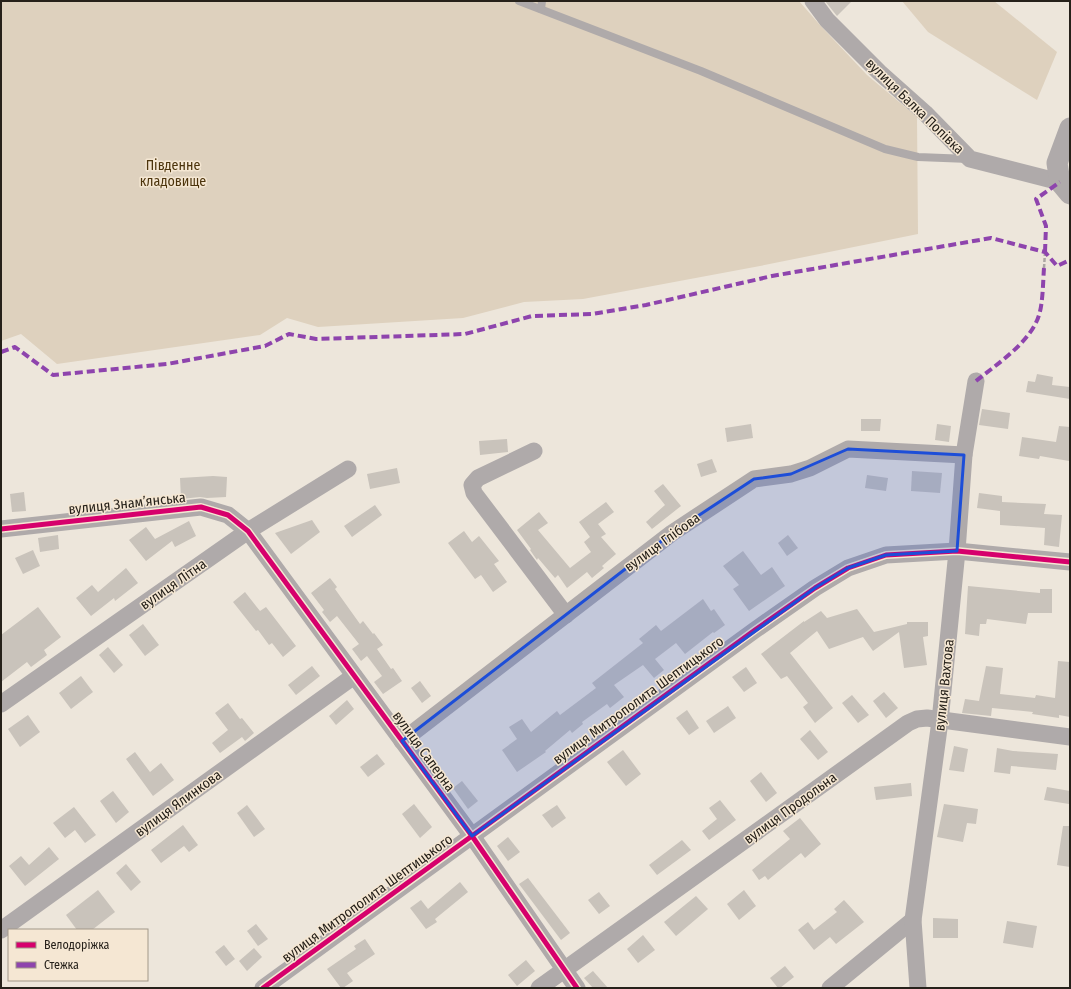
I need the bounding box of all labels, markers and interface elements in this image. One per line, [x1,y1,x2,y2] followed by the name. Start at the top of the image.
[862,55,967,158] street label: вулиця Балка Попівка
[140,157,206,190] park label: Південне кладовище
[68,489,187,518] street label: вулиця Знам’янська
[621,509,704,576] street label: вулиця Глібова
[137,555,210,613] street label: вулиця Літна
[549,633,727,768] street label: вулиця Митрополита Шептицького
[931,638,958,732] street label: вулиця Вахтова
[389,708,459,795] street label: вулиця Саперна
[132,766,225,840] street label: вулиця Ялинкова
[741,769,840,848] street label: вулиця Продольна
[278,831,456,966] street label: вулиця Митрополита Шептицького
[8,929,148,981] legend
[44,938,110,952] text: Велодоріжка
[44,958,79,972] text: Стежка

